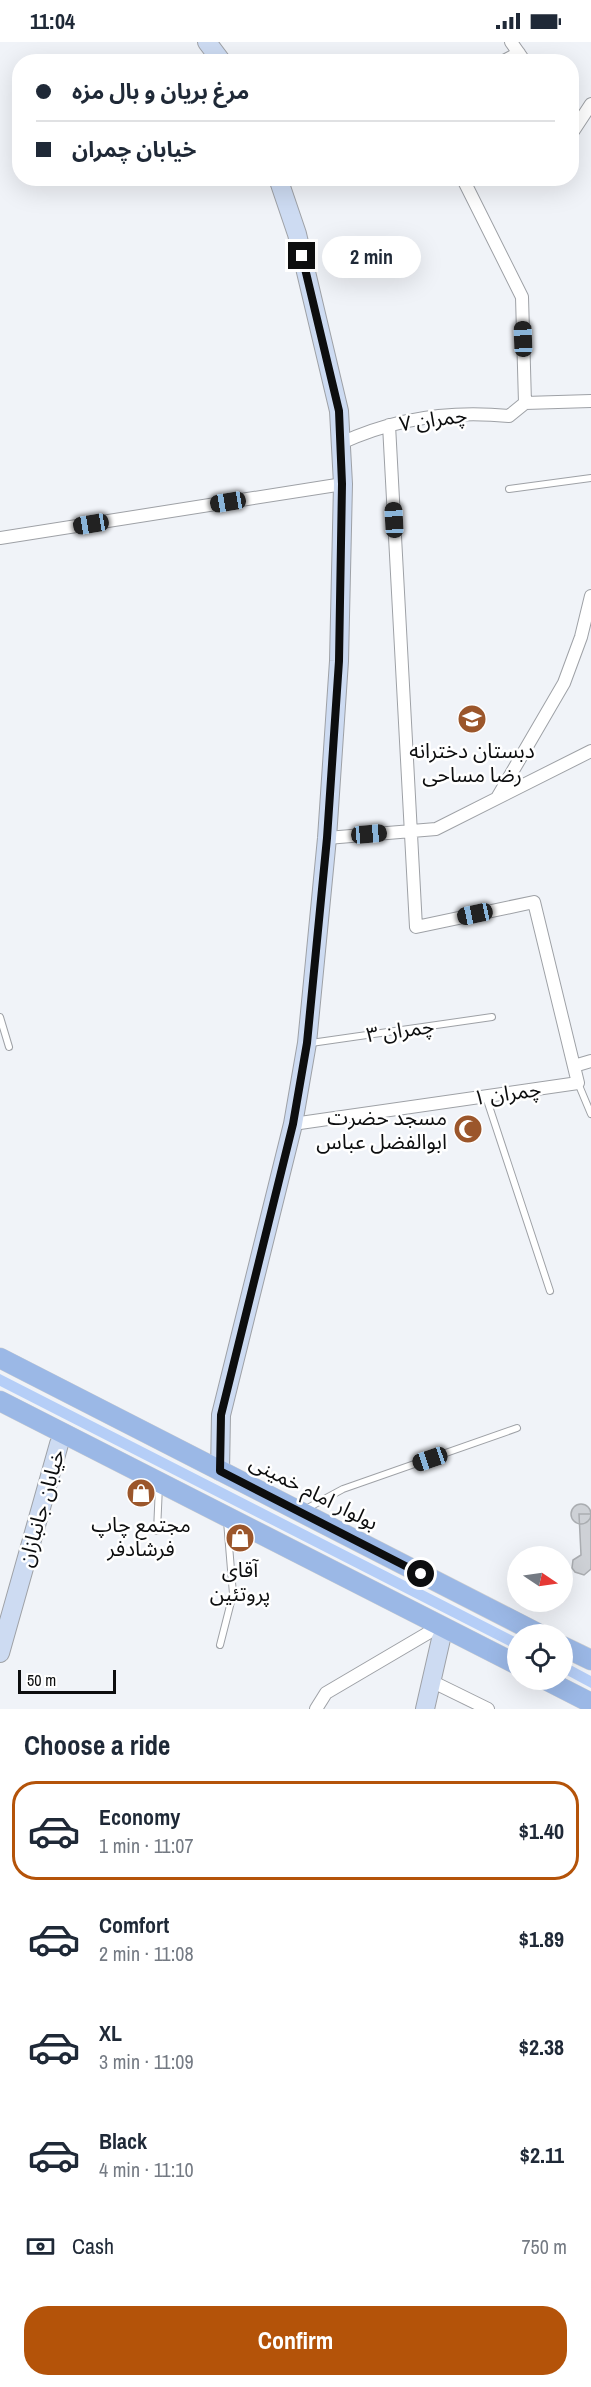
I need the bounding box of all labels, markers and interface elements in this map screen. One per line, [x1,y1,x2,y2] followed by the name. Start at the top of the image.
[30,6,75,36] text: 11:04
[72,76,249,106] text: مرغ بریان و بال مزه
[72,134,196,164] text: خیابان چمران
[323,235,422,277] callout: 2 min
[288,242,315,269] route end
[350,243,393,270] text: 2 min
[513,321,533,357] car
[397,400,469,438] street label: چمران ۷
[209,490,247,514] car
[384,502,404,538] car
[72,512,110,536] car
[456,703,488,735] school or university icon: دبستان دخترانه رضا مساحی
[409,736,535,789] place label: دبستان دخترانه رضا مساحی
[350,823,388,845] car
[456,901,494,927] car
[364,1011,436,1049] street label: چمران ۳
[471,1074,543,1112] street label: چمران ۱
[316,1103,447,1156] place label: مسجد حضرت ابوالفضل عباس
[452,1113,484,1145] mosque icon: مسجد حضرت ابوالفضل عباس
[410,1445,450,1473] car
[10,1446,72,1570] street label: خیابان جانبازان
[244,1447,383,1539] street label: بولوار امام خمینی
[125,1477,157,1509] shop icon: مجتمع چاپ فرشادفر
[91,1510,191,1563] place label: مجتمع چاپ فرشادفر
[224,1522,256,1554] shop icon: آقای پروتئین
[507,1546,573,1612] north arrow
[507,1546,573,1690] map controls
[210,1555,270,1608] place label: آقای پروتئین
[407,1560,434,1587] route start
[507,1624,573,1690] button: locate
[18,1667,116,1694] scale bar
[27,1669,56,1691] text: 50 m
[24,1727,170,1763] text: Choose a ride
[99,1802,180,1832] text: Economy
[27,1804,81,1858] icon: car
[519,1816,564,1846] text: $1.40
[99,1832,194,1859] text: 1 min · 11:07
[99,1910,169,1940] text: Comfort
[27,1912,81,1966] icon: car
[519,1924,564,1954] text: $1.89
[99,1940,194,1967] text: 2 min · 11:08
[99,2018,122,2048] text: XL
[27,2020,81,2074] icon: car
[519,2032,564,2062] text: $2.38
[99,2048,194,2075] text: 3 min · 11:09
[99,2126,147,2156] text: Black
[27,2128,81,2182] icon: car
[520,2140,564,2170] text: $2.11
[99,2156,194,2183] text: 4 min · 11:10
[24,2230,57,2263] icon: cash
[72,2231,114,2261] text: Cash
[521,2233,567,2260] text: 750 m
[24,2306,567,2375] button: Confirm

